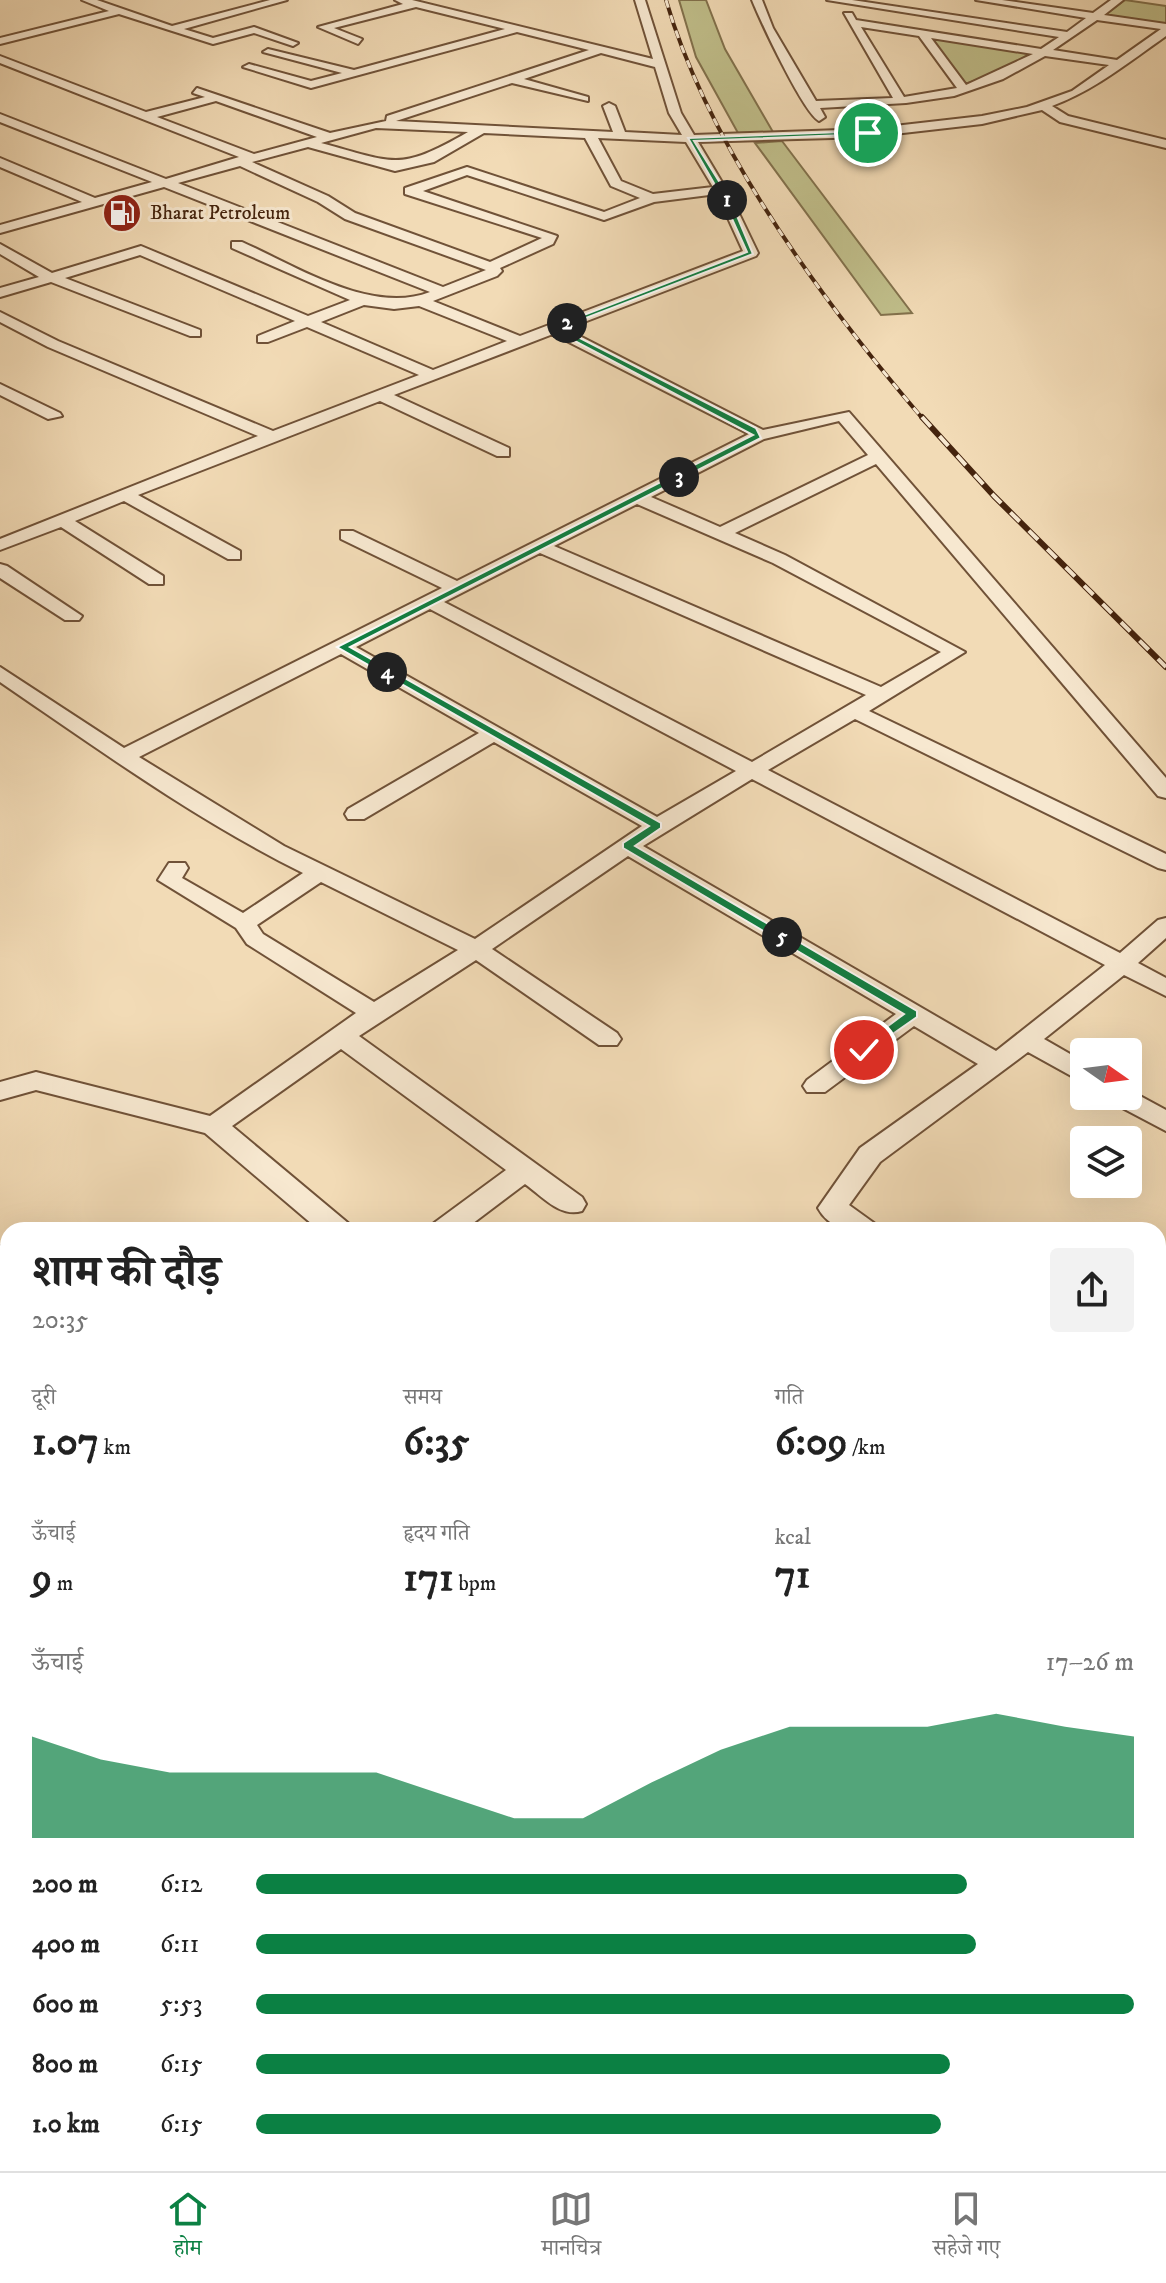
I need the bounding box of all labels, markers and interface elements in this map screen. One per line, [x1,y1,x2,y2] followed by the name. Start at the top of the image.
[834,99,902,167] pin
[846,111,890,155] icon: arrive
[707,180,747,220] pin: 1
[723,186,731,213] text: 1
[101,192,143,234] fuel station icon: Bharat Petroleum
[150,201,290,226] place label: Bharat Petroleum
[547,303,587,343] pin: 2
[562,309,572,336] text: 2
[659,457,699,497] pin: 3
[675,463,683,490] text: 3
[367,652,407,692] pin: 4
[381,658,393,685] text: 4
[762,917,802,957] pin: 5
[777,923,787,950] text: 5
[830,1016,898,1084] pin
[842,1028,886,1072] icon: check
[1070,1038,1142,1110] north arrow
[1070,1038,1142,1198] map controls
[1070,1126,1142,1198] button: layers
[32,1246,220,1301] text: शाम की दौड़
[1050,1248,1134,1332] button: share
[32,1304,88,1337] text: 20:35
[32,1384,56,1411] text: दूरी
[403,1384,442,1411] text: समय
[775,1384,803,1411] text: गति
[32,1418,99,1468] text: 1.07
[403,1418,469,1468] text: 6:35
[775,1418,847,1468] text: 6:09
[99,1434,131,1461] text: km
[847,1434,886,1461] text: /km
[32,1520,75,1547] text: ऊँचाई
[403,1520,470,1547] text: हृदय गति
[775,1524,811,1551] text: kcal
[775,1551,810,1601] text: 71
[32,1554,52,1604] text: 9
[403,1554,454,1604] text: 171
[52,1570,73,1597] text: m
[454,1570,496,1597] text: bpm
[32,1646,83,1679] text: ऊँचाई
[1046,1646,1134,1679] text: 17–26 m
[32,1868,98,1901] text: 200 m
[160,1868,203,1901] text: 6:12
[32,1928,100,1961] text: 400 m
[160,1928,199,1961] text: 6:11
[32,1988,99,2021] text: 600 m
[160,1988,202,2021] text: 5:53
[32,2048,98,2081] text: 800 m
[160,2048,203,2081] text: 6:15
[32,2108,100,2141] text: 1.0 km
[160,2108,203,2141] text: 6:15
[166,2187,210,2269] tab: होम
[542,2187,601,2269] tab: मानचित्र
[933,2187,1000,2269] tab: सहेजे गए

